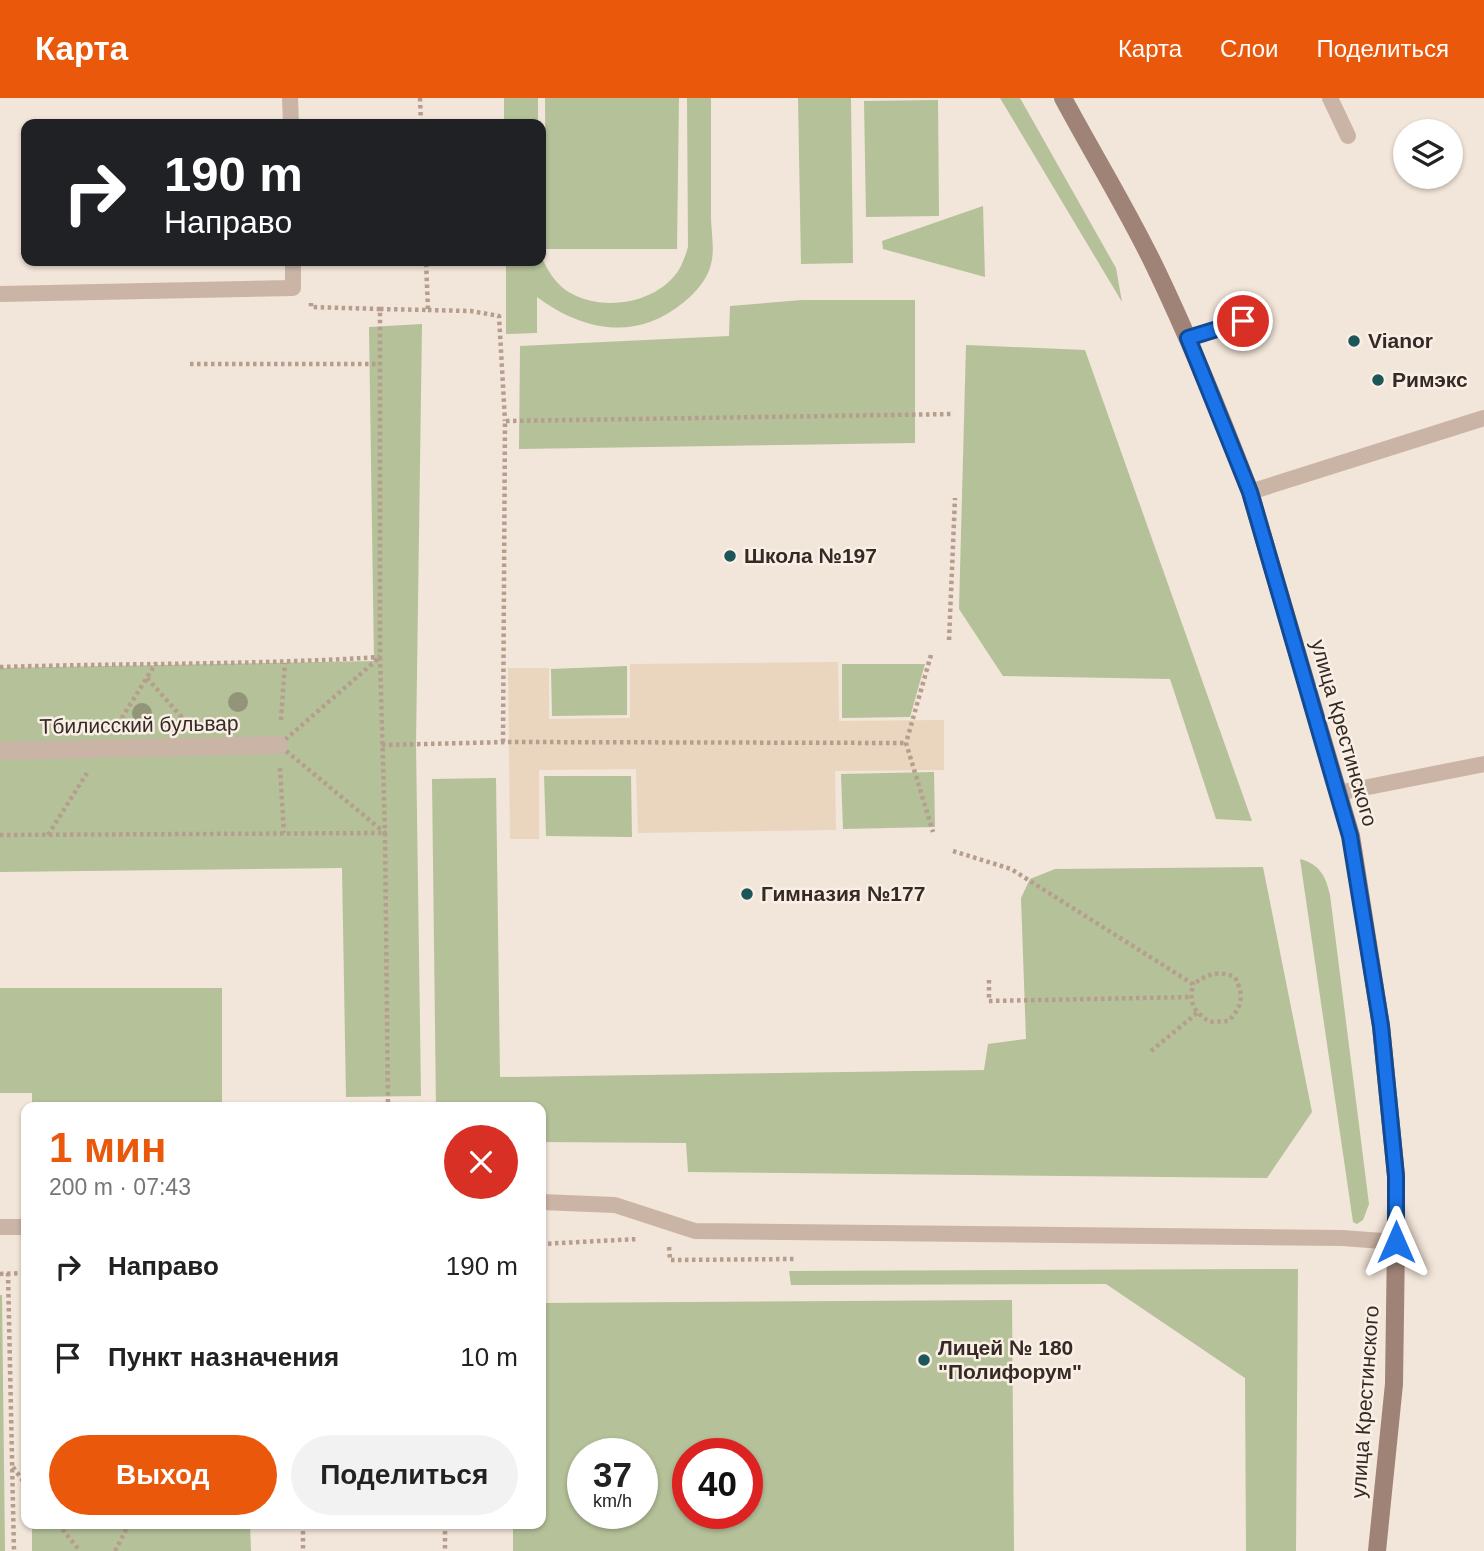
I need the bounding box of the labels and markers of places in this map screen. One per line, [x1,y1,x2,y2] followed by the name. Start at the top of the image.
[1213,291,1273,351] pin
[1368,329,1433,352] place label: Vianor
[1346,333,1362,349] marker: Vianor
[1392,368,1468,391] place label: Римэкс
[1370,372,1386,388] marker: Римэкс
[744,544,877,567] place label: Школа №197
[722,548,738,564] marker: Школа №197
[761,882,925,905] place label: Гимназия №177
[739,886,755,902] marker: Гимназия №177
[938,1336,1082,1383] place label: Лицей № 180 "Полифорум"
[916,1352,932,1368] marker: Лицей № 180 "Полифорум"

